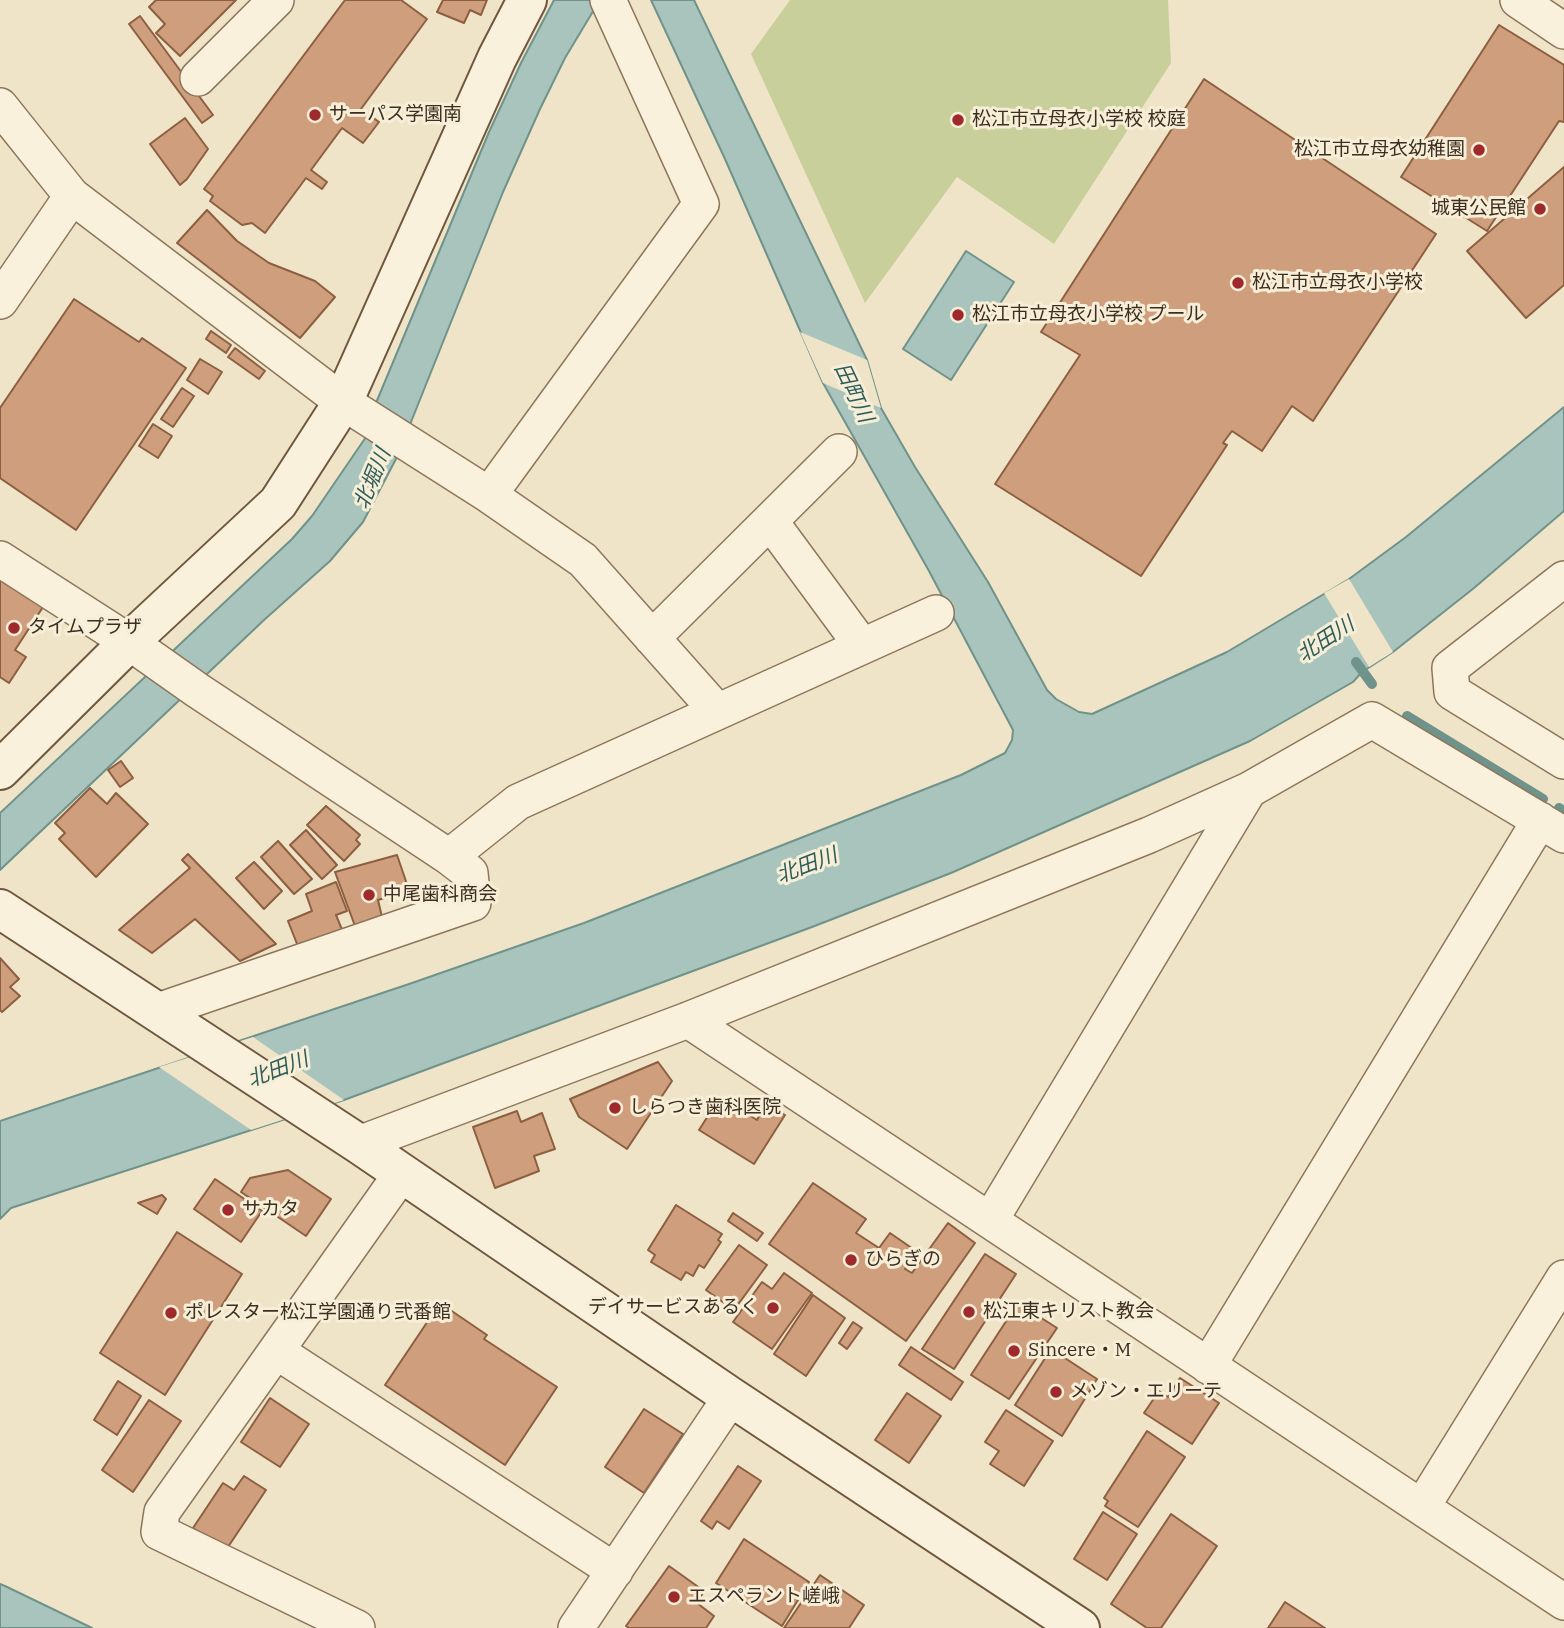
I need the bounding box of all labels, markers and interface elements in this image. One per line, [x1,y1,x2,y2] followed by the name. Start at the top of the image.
[329,104,462,126] place label: サーパス学園南
[307,107,323,123] marker: サーパス学園南
[972,109,1185,131] place label: 松江市立母衣小学校 校庭
[950,112,966,128] marker: 松江市立母衣小学校 校庭
[1294,139,1465,161] place label: 松江市立母衣幼稚園
[1471,142,1487,158] marker: 松江市立母衣幼稚園
[1431,198,1526,220] place label: 城東公民館
[1532,201,1548,217] marker: 城東公民館
[1252,272,1423,294] place label: 松江市立母衣小学校
[1230,275,1246,291] marker: 松江市立母衣小学校
[972,304,1204,326] place label: 松江市立母衣小学校 プール
[950,307,966,323] marker: 松江市立母衣小学校 プール
[828,359,878,427] water label: 田町川
[350,445,396,513] water label: 北堀川
[1293,612,1359,668] water label: 北田川
[28,617,142,639] place label: タイムプラザ
[6,620,22,636] marker: タイムプラザ
[773,843,841,889] water label: 北田川
[383,884,497,906] place label: 中尾歯科商会
[361,887,377,903] marker: 中尾歯科商会
[244,1047,312,1093] water label: 北田川
[629,1097,781,1119] place label: しらつき歯科医院
[607,1100,623,1116] marker: しらつき歯科医院
[242,1199,299,1221] place label: サカタ
[220,1202,236,1218] marker: サカタ
[865,1249,941,1271] place label: ひらぎの
[843,1252,859,1268] marker: ひらぎの
[588,1297,759,1319] place label: デイサービスあるく
[765,1300,781,1316] marker: デイサービスあるく
[983,1301,1154,1323] place label: 松江東キリスト教会
[185,1302,451,1324] place label: ポレスター松江学園通り弐番館
[961,1304,977,1320] marker: 松江東キリスト教会
[163,1305,179,1321] marker: ポレスター松江学園通り弐番館
[1028,1340,1131,1362] place label: Sincere・M
[1006,1343,1022,1359] marker: Sincere・M
[1070,1381,1222,1403] place label: メゾン・エリーテ
[1048,1384,1064,1400] marker: メゾン・エリーテ
[688,1586,840,1608] place label: エスペラント嵯峨
[666,1589,682,1605] marker: エスペラント嵯峨

